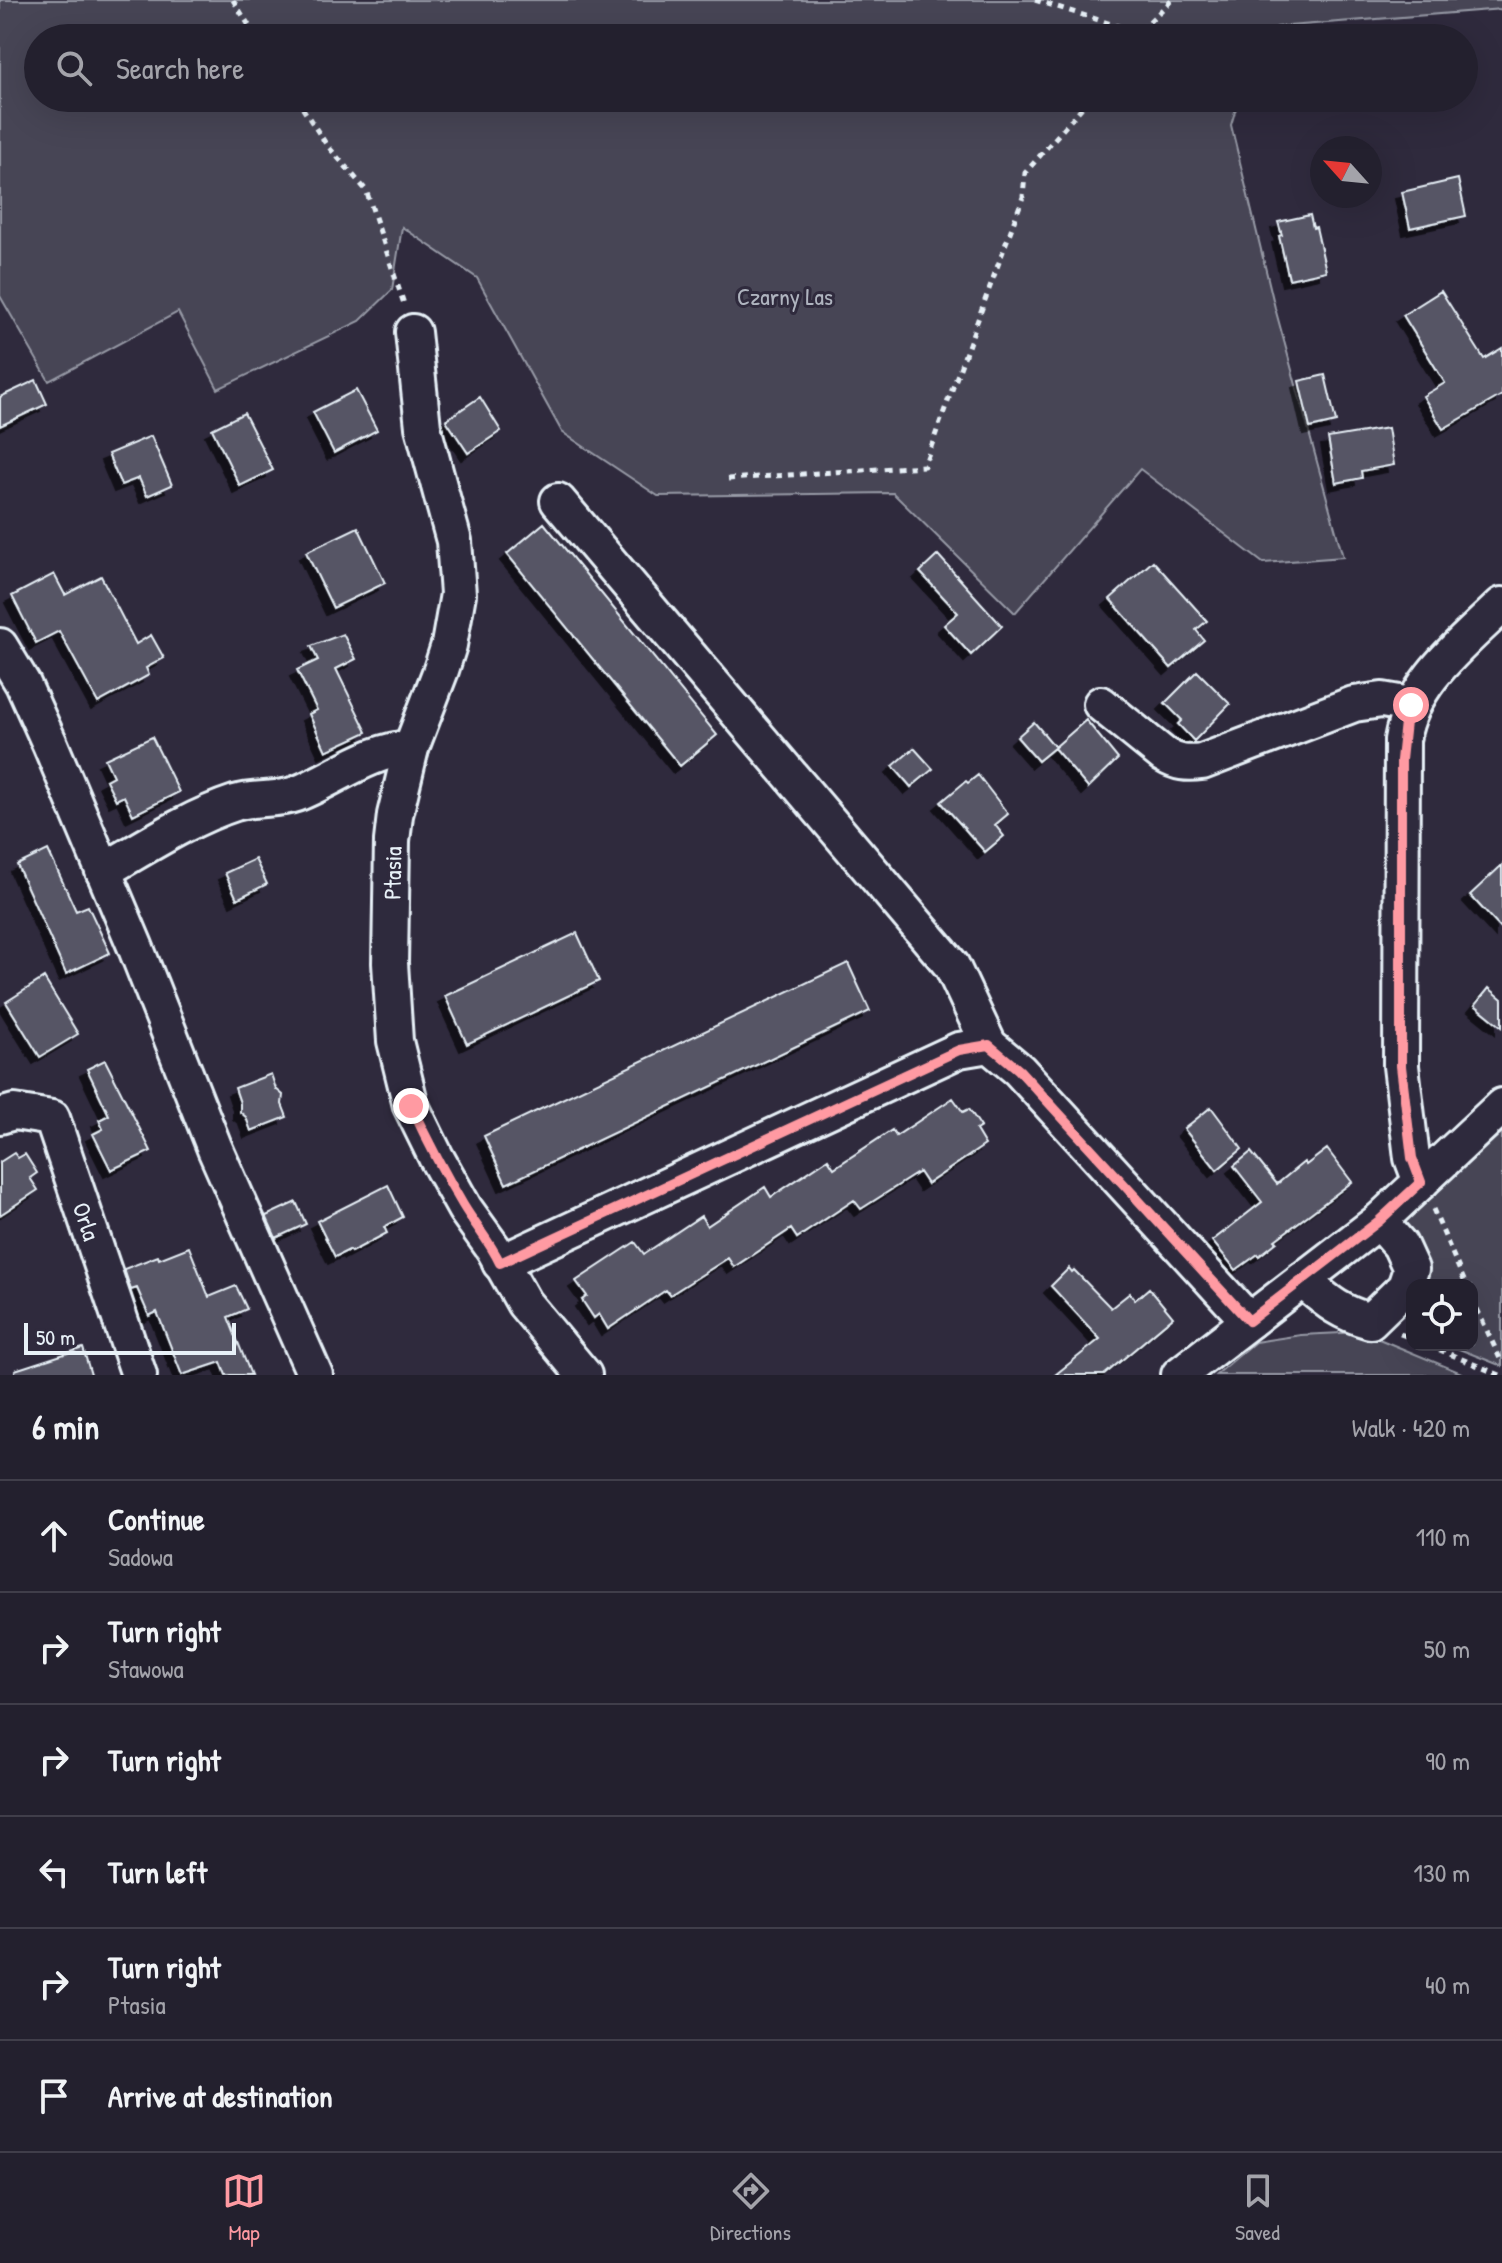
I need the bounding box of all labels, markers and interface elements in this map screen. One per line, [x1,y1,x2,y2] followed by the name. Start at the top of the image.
[24,24,1478,112] search box
[52,46,96,90] icon: search
[116,48,244,88] text: Search here
[1310,136,1382,208] north arrow
[737,280,833,312] park label: Czarny Las
[1393,687,1429,723] route start
[376,846,408,900] street label: Ptasia
[393,1088,429,1124] route end
[66,1198,108,1245] street label: Orla
[1406,1279,1478,1351] map controls
[1406,1279,1478,1351] button: locate
[24,1319,236,1355] scale bar
[36,1322,75,1352] text: 50 m
[32,1404,100,1450] text: 6 min
[1352,1410,1470,1445] text: Walk · 420 m
[108,1499,205,1539] text: Continue
[32,1514,76,1558] icon: ahead
[1416,1519,1470,1554] text: 110 m
[108,1539,173,1574] text: Sadowa
[108,1611,221,1651] text: Turn right
[32,1626,76,1670] icon: right
[1424,1631,1470,1666] text: 50 m
[108,1651,184,1686] text: Stawowa
[32,1738,76,1782] icon: right
[108,1740,221,1780] text: Turn right
[1425,1743,1470,1778] text: 90 m
[32,1850,76,1894] icon: left
[108,1852,207,1892] text: Turn left
[1414,1855,1470,1890] text: 130 m
[108,1947,221,1987] text: Turn right
[32,1962,76,2006] icon: right
[1425,1967,1470,2002] text: 40 m
[108,1987,166,2022] text: Ptasia
[32,2074,76,2118] icon: arrive
[108,2076,333,2116] text: Arrive at destination
[222,2169,266,2247] tab: Map
[710,2169,791,2247] tab: Directions
[1235,2169,1280,2247] tab: Saved

